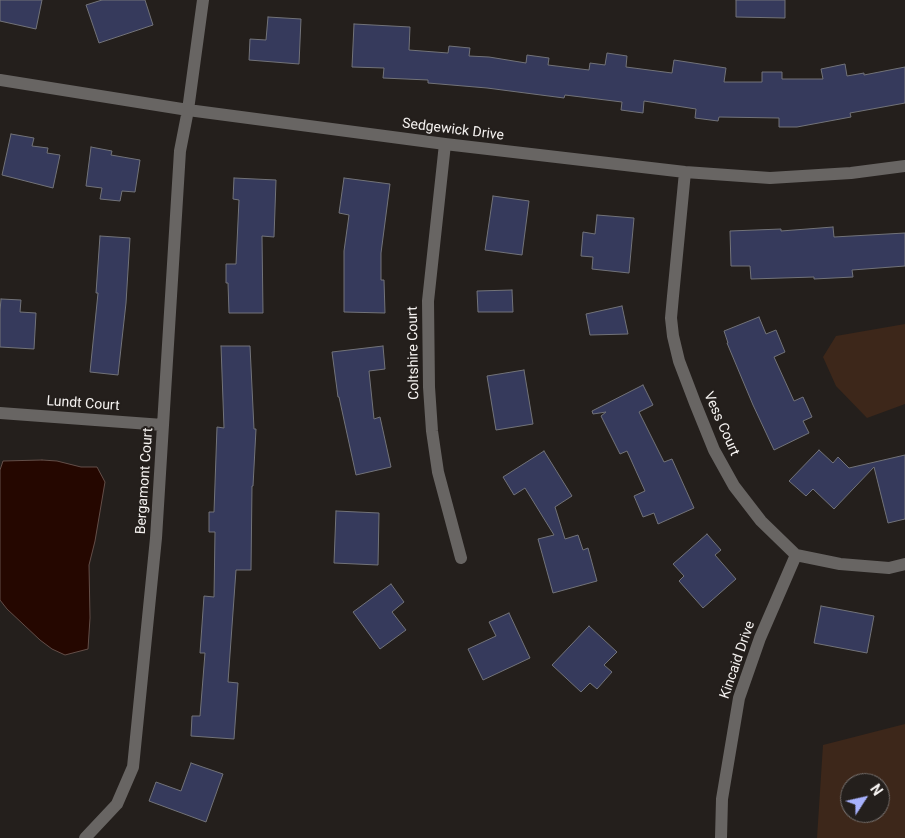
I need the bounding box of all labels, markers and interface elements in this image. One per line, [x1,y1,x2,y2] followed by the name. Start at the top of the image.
[401,115,505,145] street label: Sedgewick Drive
[405,306,423,400] street label: Coltshire Court
[699,389,743,459] street label: Vess Court
[46,393,120,415] street label: Lundt Court
[133,427,157,535] street label: Bergamont Court
[717,619,759,701] street label: Kincaid Drive
[840,773,890,823] north arrow
[867,781,886,799] text: N

